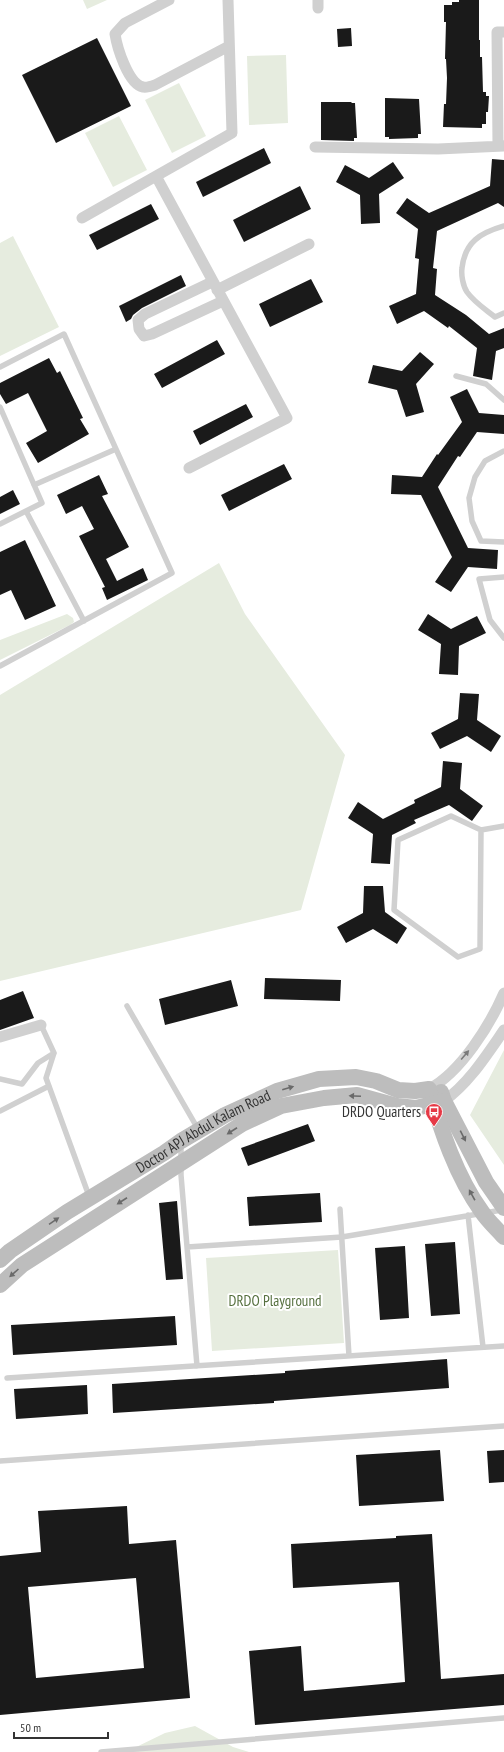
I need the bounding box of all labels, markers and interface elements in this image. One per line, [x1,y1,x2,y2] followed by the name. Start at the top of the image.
[461,1050,470,1061] one-way arrow
[132,1085,273,1177] street label: Doctor APJ Abdul Kalam Road
[282,1085,294,1091] one-way arrow
[348,1093,361,1099] one-way arrow
[342,1102,421,1121] place label: DRDO Quarters
[424,1102,444,1127] bus stop icon: DRDO Quarters
[226,1127,237,1134] one-way arrow
[459,1130,466,1142] one-way arrow
[468,1189,475,1201] one-way arrow
[117,1197,127,1205] one-way arrow
[49,1217,59,1225] one-way arrow
[9,1268,19,1277] one-way arrow
[229,1291,321,1310] park label: DRDO Playground
[14,1714,108,1740] scale bar
[20,1720,41,1735] text: 50 m

